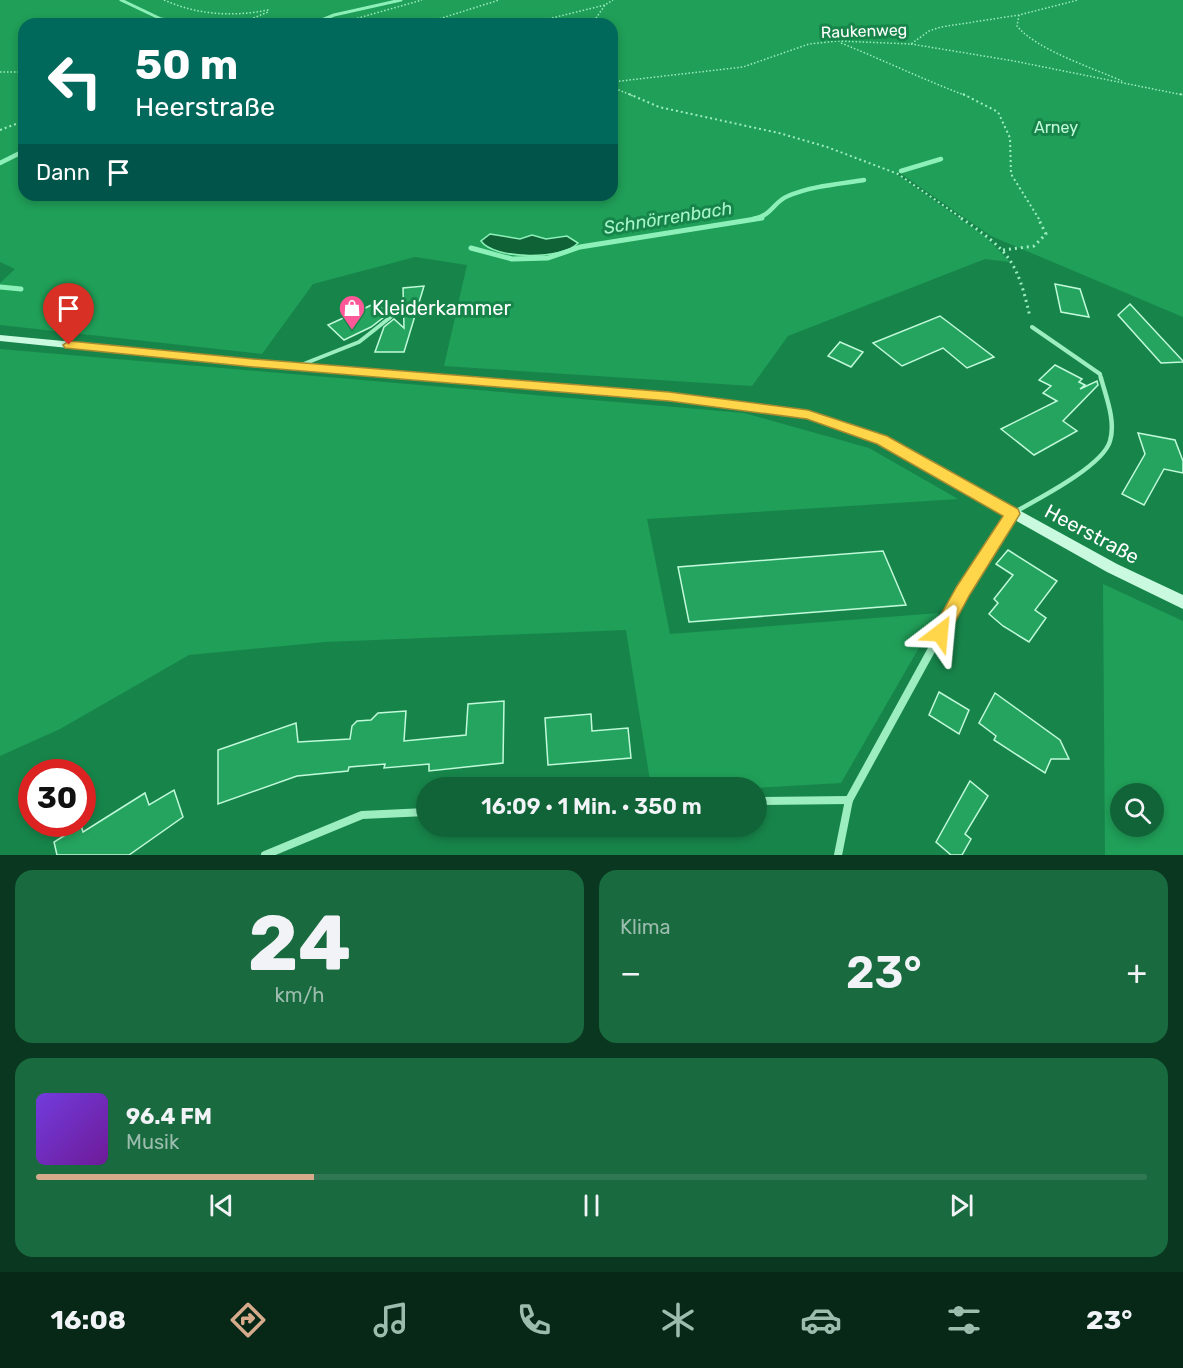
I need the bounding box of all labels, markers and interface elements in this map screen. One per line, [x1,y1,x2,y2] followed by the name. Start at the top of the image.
[820,20,908,42] street label: Raukenweg
[135,40,238,90] text: 50 m
[36,42,114,120] icon: left
[135,91,275,123] text: Heerstraße
[1034,118,1078,137] park label: Arney
[102,156,135,189] icon: arrive
[36,159,90,186] text: Dann
[602,197,734,239] water label: Schnörrenbach
[43,283,94,345] pin
[52,292,85,325] icon: arrive
[337,293,367,331] shop icon: Kleiderkammer
[372,296,512,320] place label: Kleiderkammer
[1041,499,1143,569] street label: Heerstraße
[908,601,972,665] position arrow
[18,759,96,837] speed limit sign: 30
[1110,783,1164,837] map controls
[1110,783,1164,837] button: search
[481,793,702,820] text: 16:09 · 1 Min. · 350 m
[248,897,351,990] text: 24
[620,915,671,939] text: Klima
[846,946,922,999] text: 23°
[620,953,641,992] text: −
[1126,953,1147,992] text: +
[275,983,324,1007] text: km/h
[126,1103,212,1130] text: 96.4 FM
[126,1130,179,1154] text: Musik
[205,1189,238,1222] icon: previous
[575,1189,608,1222] icon: pause
[945,1189,978,1222] icon: next
[227,1299,269,1341] icon: directions
[370,1299,412,1341] icon: music
[513,1299,555,1341] icon: phone
[657,1299,699,1341] icon: climate
[800,1299,842,1341] icon: car
[943,1299,985,1341] icon: filters
[51,1304,126,1336] text: 16:08
[1086,1304,1132,1336] text: 23°

